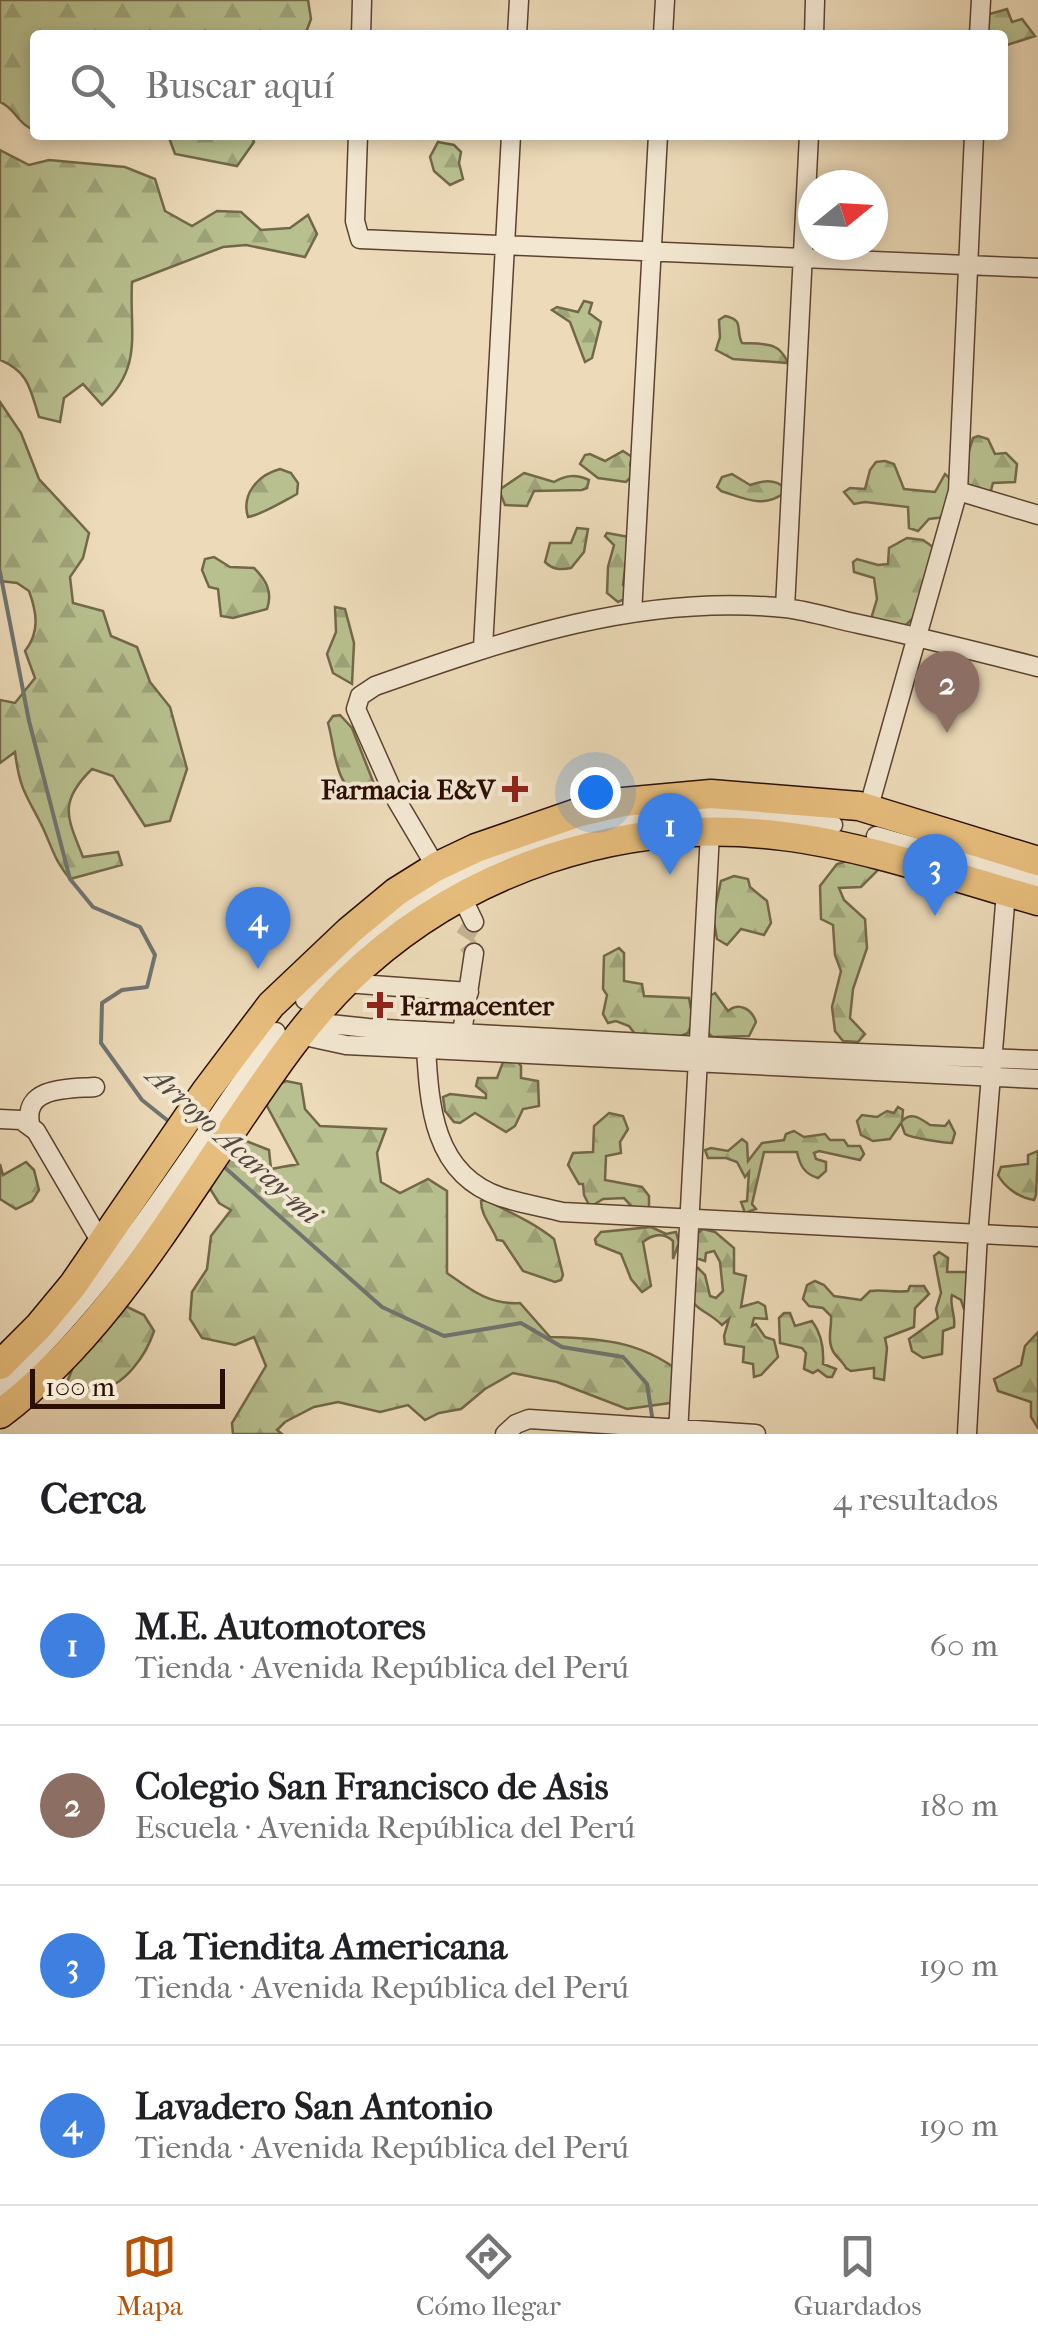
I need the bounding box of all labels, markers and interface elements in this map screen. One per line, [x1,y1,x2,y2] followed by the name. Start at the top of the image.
[30,30,1008,140] search box
[65,58,120,113] icon: search
[145,63,334,108] text: Buscar aquí
[798,170,888,260] north arrow
[914,650,980,733] pin: 2
[570,767,621,818] your location
[321,773,497,806] place label: Farmacia E&V
[504,778,526,800] marker: Farmacia E&V
[638,792,702,875] pin: 1
[902,834,968,916] pin: 3
[226,886,290,969] pin: 4
[400,989,555,1022] place label: Farmacenter
[369,994,391,1016] marker: Farmacenter
[137,1055,330,1234] water label: Arroyo Acaray-mi
[30,1364,225,1408] scale bar
[45,1370,115,1403] text: 100 m
[40,1475,145,1524] text: Cerca
[833,1481,998,1518] text: 4 resultados
[135,1604,426,1649] text: M.E. Automotores
[67,1627,78,1664] text: 1
[930,1627,998,1664] text: 60 m
[135,1649,629,1686] text: Tienda · Avenida República del Perú
[135,1764,609,1809] text: Colegio San Francisco de Asis
[64,1787,81,1824] text: 2
[919,1787,998,1824] text: 180 m
[135,1809,635,1846] text: Escuela · Avenida República del Perú
[135,1924,507,1969] text: La Tiendita Americana
[66,1947,79,1984] text: 3
[919,1947,998,1984] text: 190 m
[135,1969,629,2006] text: Tienda · Avenida República del Perú
[135,2084,493,2129] text: Lavadero San Antonio
[63,2107,82,2144] text: 4
[919,2107,998,2144] text: 190 m
[135,2129,629,2166] text: Tienda · Avenida República del Perú
[116,2229,183,2322] tab: Mapa
[416,2229,561,2322] tab: Cómo llegar
[793,2229,922,2322] tab: Guardados

